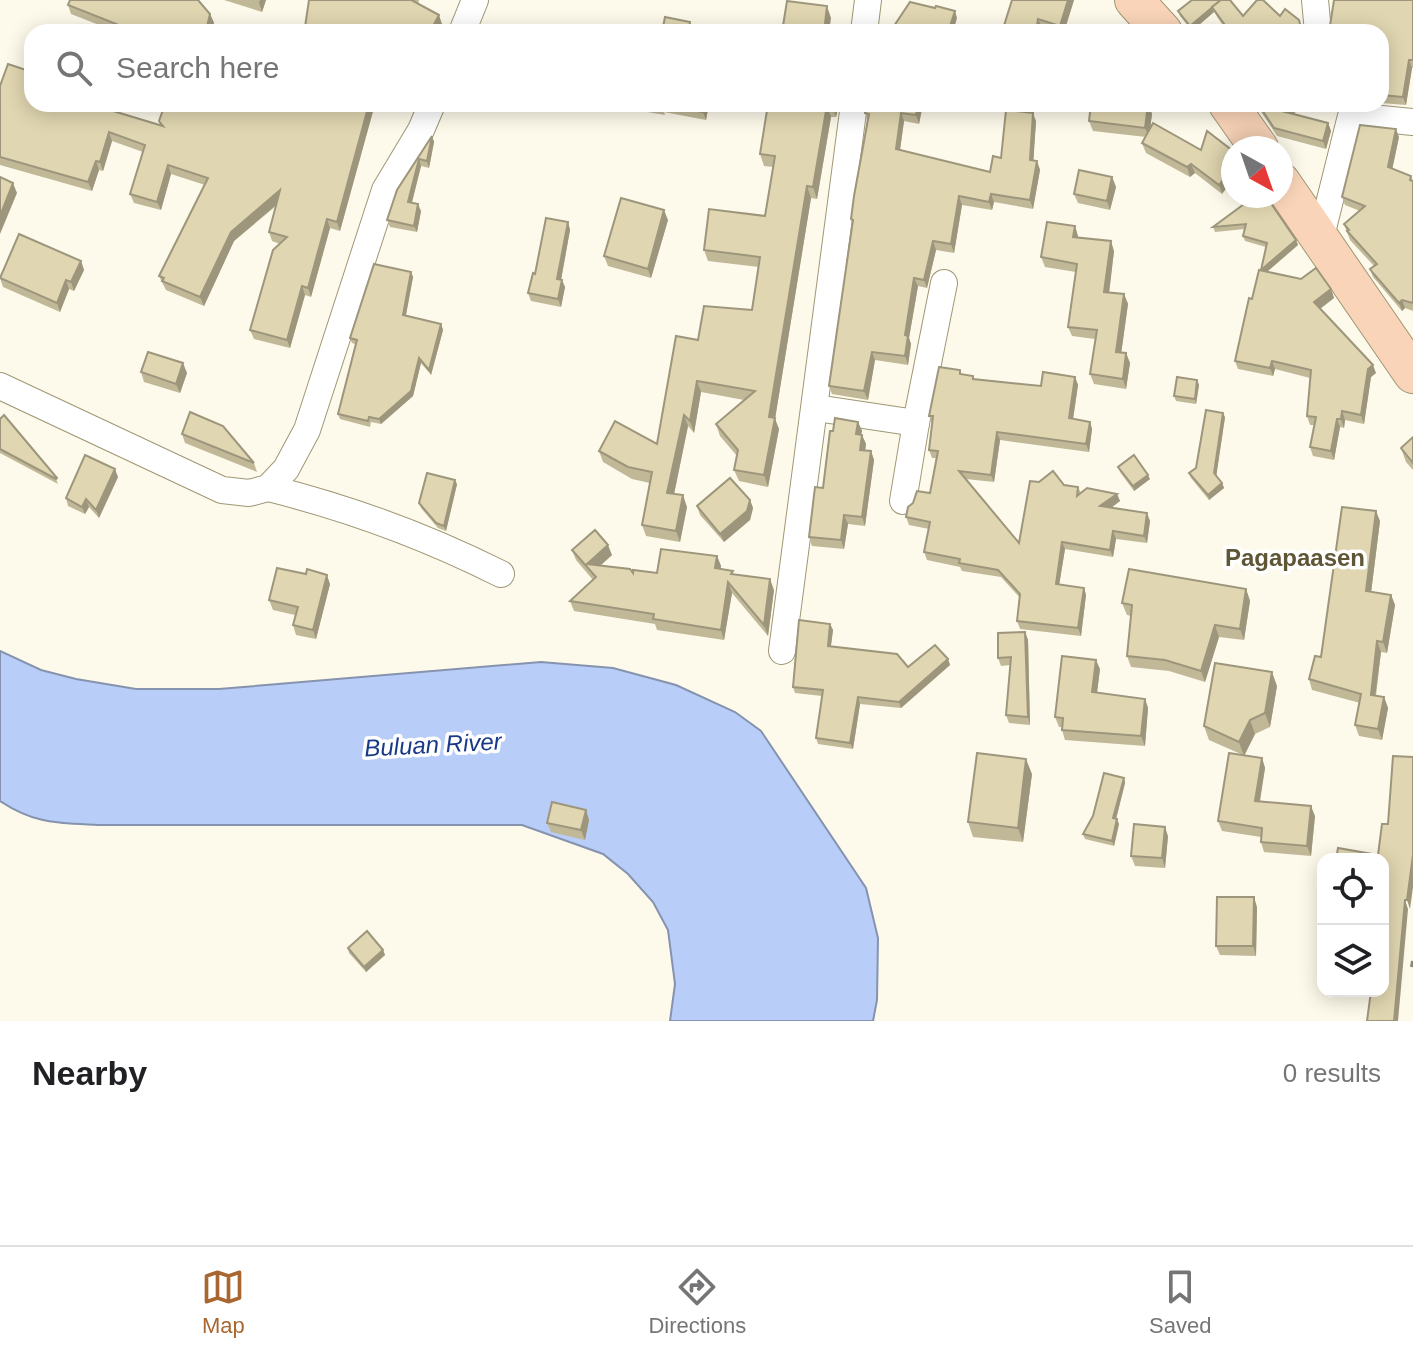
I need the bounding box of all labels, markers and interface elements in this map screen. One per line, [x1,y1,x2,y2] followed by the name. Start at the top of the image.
[24,24,1389,112] search box
[52,46,96,90] icon: search
[116,51,279,84] text: Search here
[1221,136,1293,208] north arrow
[1225,544,1365,571] district label: Pagapaasen
[364,727,503,762] water label: Buluan River
[1317,853,1389,997] map controls
[1317,853,1389,925] button: locate
[1317,925,1389,997] button: layers
[32,1054,147,1092] text: Nearby
[1283,1058,1381,1088] text: 0 results
[201,1265,245,1339] tab: Map
[648,1265,746,1339] tab: Directions
[1149,1265,1212,1339] tab: Saved

